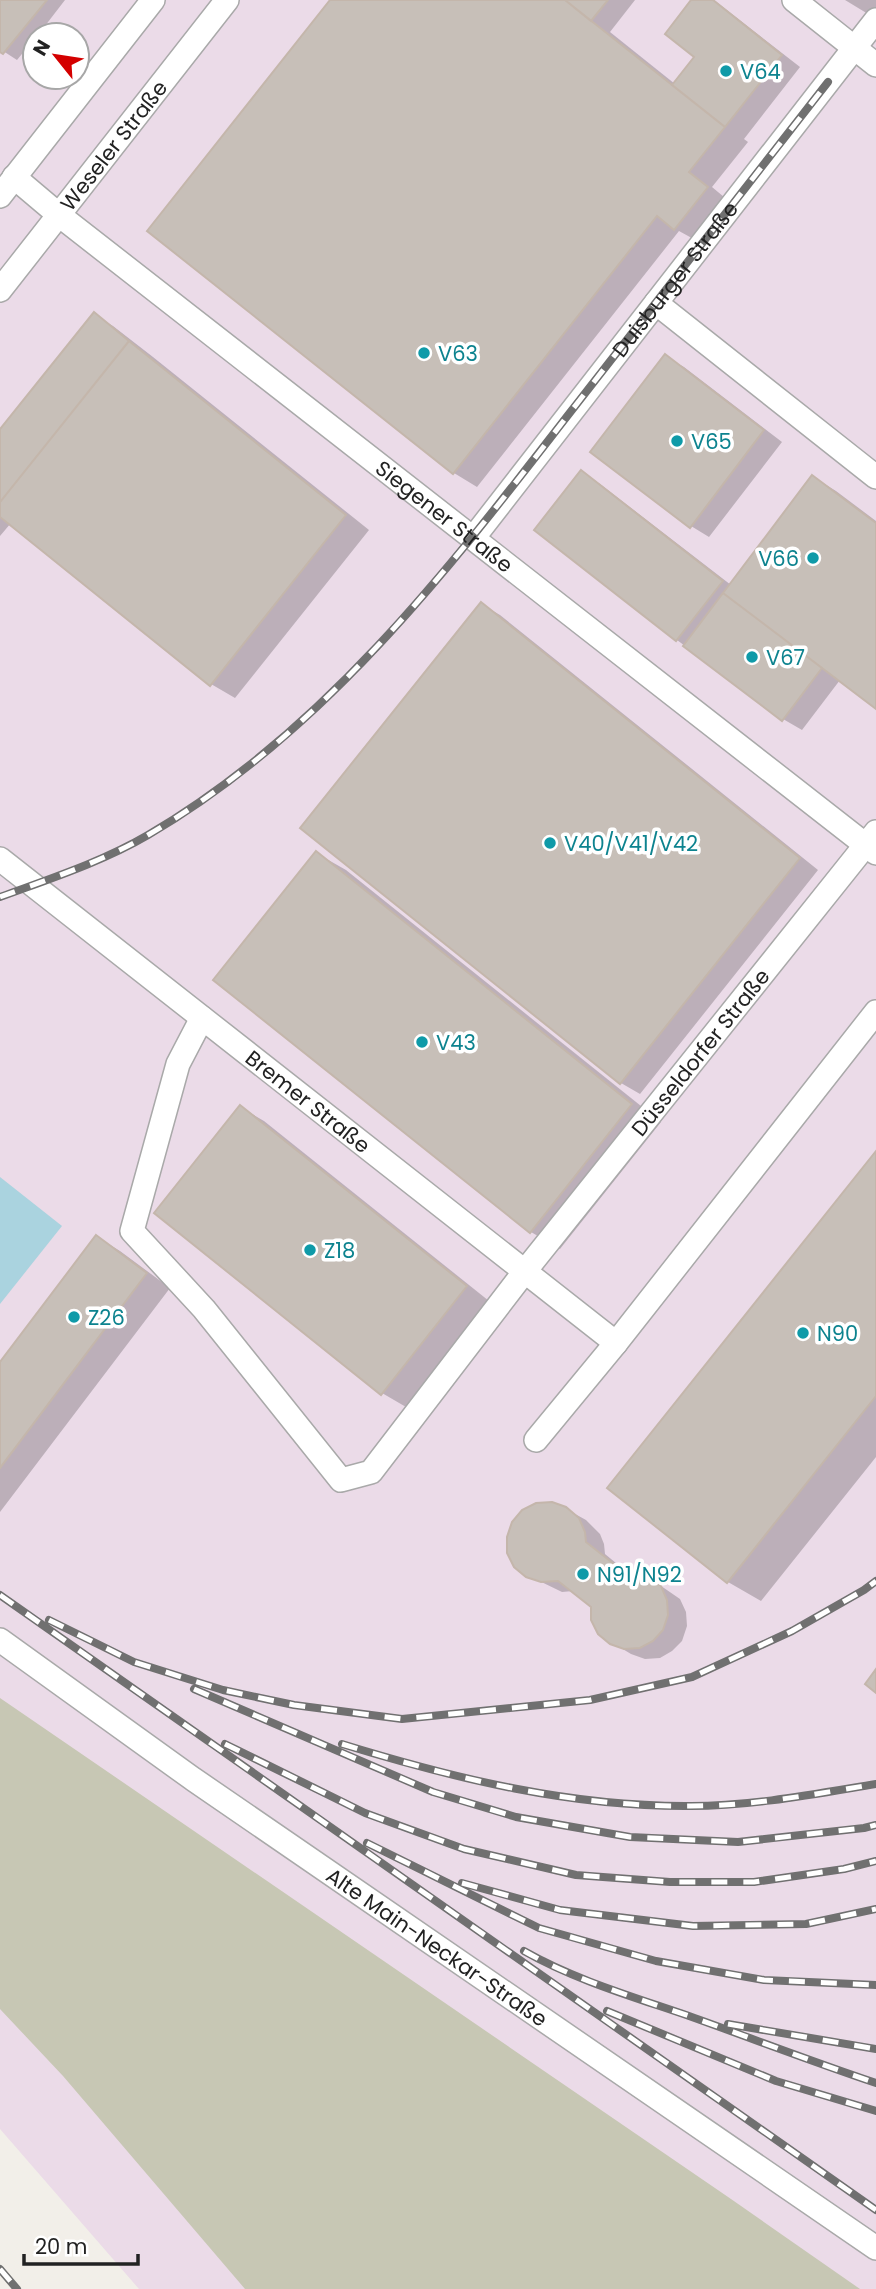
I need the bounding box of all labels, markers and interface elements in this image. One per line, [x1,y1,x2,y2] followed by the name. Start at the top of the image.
[21,21,91,91] north arrow
[26,35,57,61] text: N
[740,57,781,86] place label: V64
[718,63,734,79] marker: V64
[53,74,174,216] street label: Weseler Straße
[605,195,744,363] street label: Duisburger Straße
[438,339,478,368] place label: V63
[416,345,432,361] marker: V63
[691,427,732,456] place label: V65
[669,433,685,449] marker: V65
[370,453,519,579] street label: Siegener Straße
[758,544,799,573] place label: V66
[805,550,821,566] marker: V66
[766,643,805,672] place label: V67
[744,649,760,665] marker: V67
[564,829,698,858] place label: V40/V41/V42
[542,835,558,851] marker: V40/V41/V42
[624,962,776,1142] street label: Düsseldorfer Straße
[436,1028,476,1057] place label: V43
[414,1034,430,1050] marker: V43
[240,1043,377,1159] street label: Bremer Straße
[324,1236,355,1265] place label: Z18
[302,1242,318,1258] marker: Z18
[88,1303,125,1332] place label: Z26
[66,1309,82,1325] marker: Z26
[817,1319,858,1348] place label: N90
[795,1325,811,1341] marker: N90
[597,1560,682,1589] place label: N91/N92
[575,1566,591,1582] marker: N91/N92
[321,1860,554,2033] street label: Alte Main-Neckar-Straße
[24,2222,138,2266] scale bar
[35,2232,88,2261] text: 20 m

